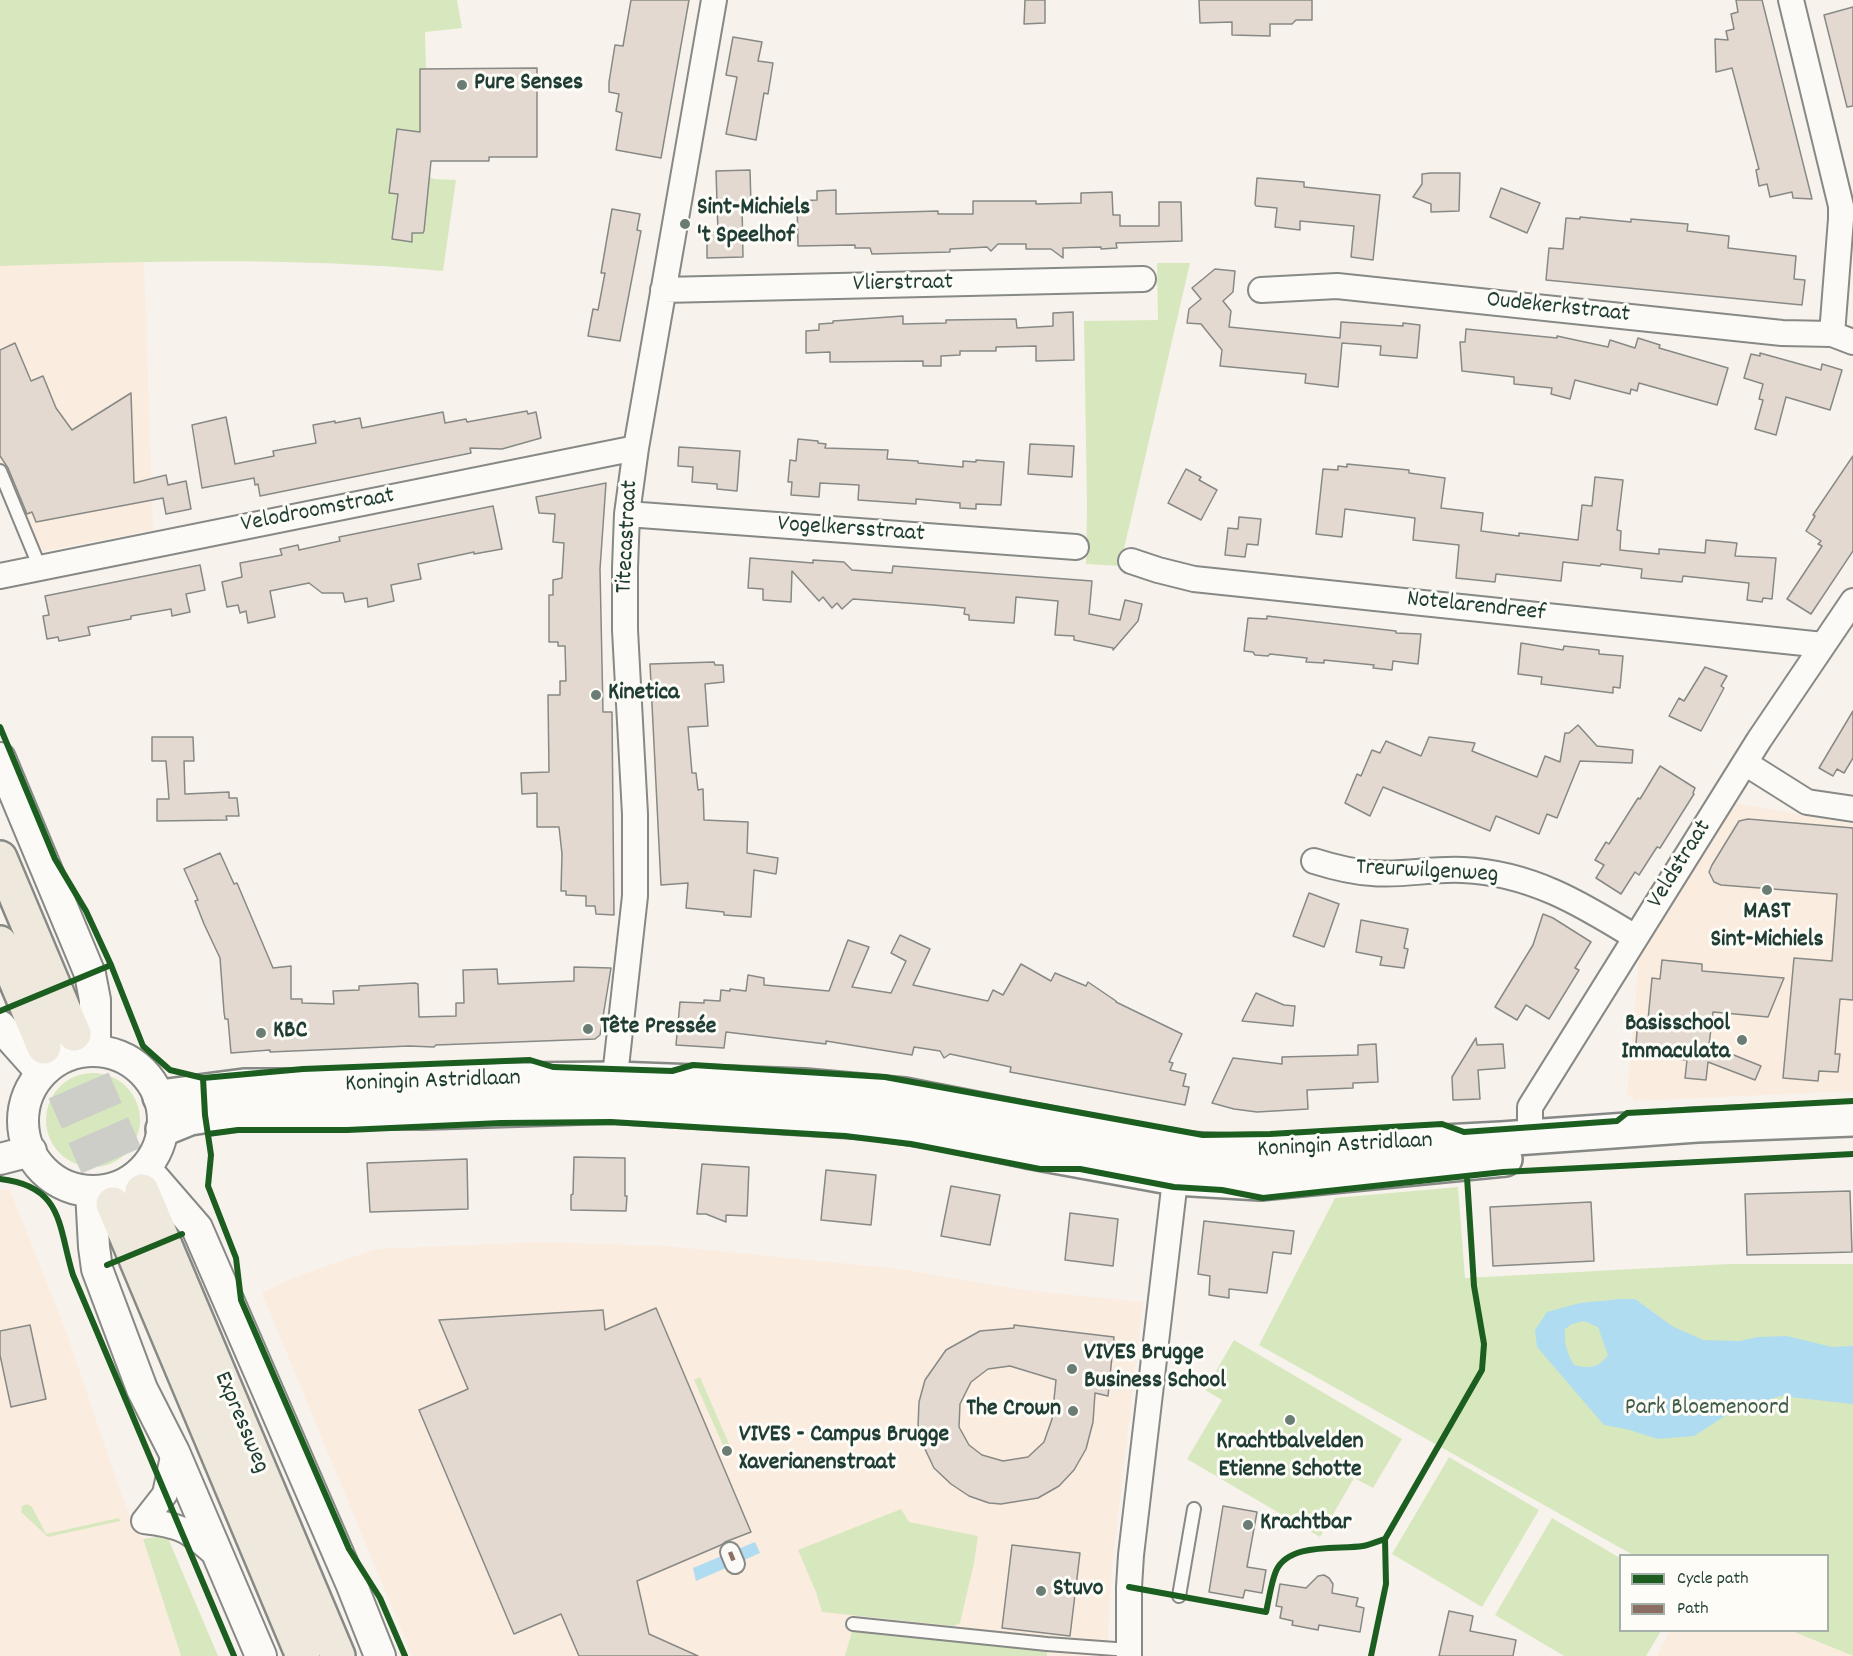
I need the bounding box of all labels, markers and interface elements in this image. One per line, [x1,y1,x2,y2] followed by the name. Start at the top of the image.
[474,71,583,99] place label: Pure Senses
[455,78,469,92] marker: Pure Senses
[697,196,810,252] place label: Sint-Michiels 't Speelhof
[678,217,692,231] marker: Sint-Michiels 't Speelhof
[853,270,953,300] street label: Vlierstraat
[1485,287,1631,331] street label: Oudekerkstraat
[612,480,646,594] street label: Titecastraat
[239,483,397,541] street label: Velodroomstraat
[776,511,926,551] street label: Vogelkersstraat
[1405,586,1547,630] street label: Notelarendreef
[608,681,679,709] place label: Kinetica
[589,688,603,702] marker: Kinetica
[1643,816,1719,914] street label: Veldstraat
[1355,855,1499,891] street label: Treurwilgenweg
[1760,883,1774,897] marker: MAST Sint-Michiels
[1711,900,1823,956] place label: MAST Sint-Michiels
[1621,1012,1730,1068] place label: Basisschool Immaculata
[600,1015,716,1043] place label: Tête Pressée
[273,1019,307,1047] place label: KBC
[581,1022,595,1036] marker: Tête Pressée
[254,1026,268,1040] marker: KBC
[1735,1033,1749,1047] marker: Basisschool Immaculata
[345,1066,521,1100] street label: Koningin Astridlaan
[1256,1128,1434,1166] street label: Koningin Astridlaan
[1084,1341,1226,1397] place label: VIVES Brugge Business School
[1065,1362,1079,1376] marker: VIVES Brugge Business School
[206,1368,274,1478] street label: Expressweg
[1625,1396,1789,1424] park label: Park Bloemenoord
[966,1397,1061,1425] place label: The Crown
[1066,1404,1080,1418] marker: The Crown
[1283,1413,1297,1427] marker: Krachtbalvelden Etienne Schotte
[739,1423,949,1479] place label: VIVES - Campus Brugge Xaverianenstraat
[1216,1430,1364,1486] place label: Krachtbalvelden Etienne Schotte
[720,1444,734,1458] marker: VIVES - Campus Brugge Xaverianenstraat
[1260,1511,1351,1539] place label: Krachtbar
[1241,1518,1255,1532] marker: Krachtbar
[1619,1554,1829,1632] legend
[1677,1567,1748,1592] text: Cycle path
[1053,1577,1103,1605] place label: Stuvo
[1034,1584,1048,1598] marker: Stuvo
[1677,1597,1709,1622] text: Path

